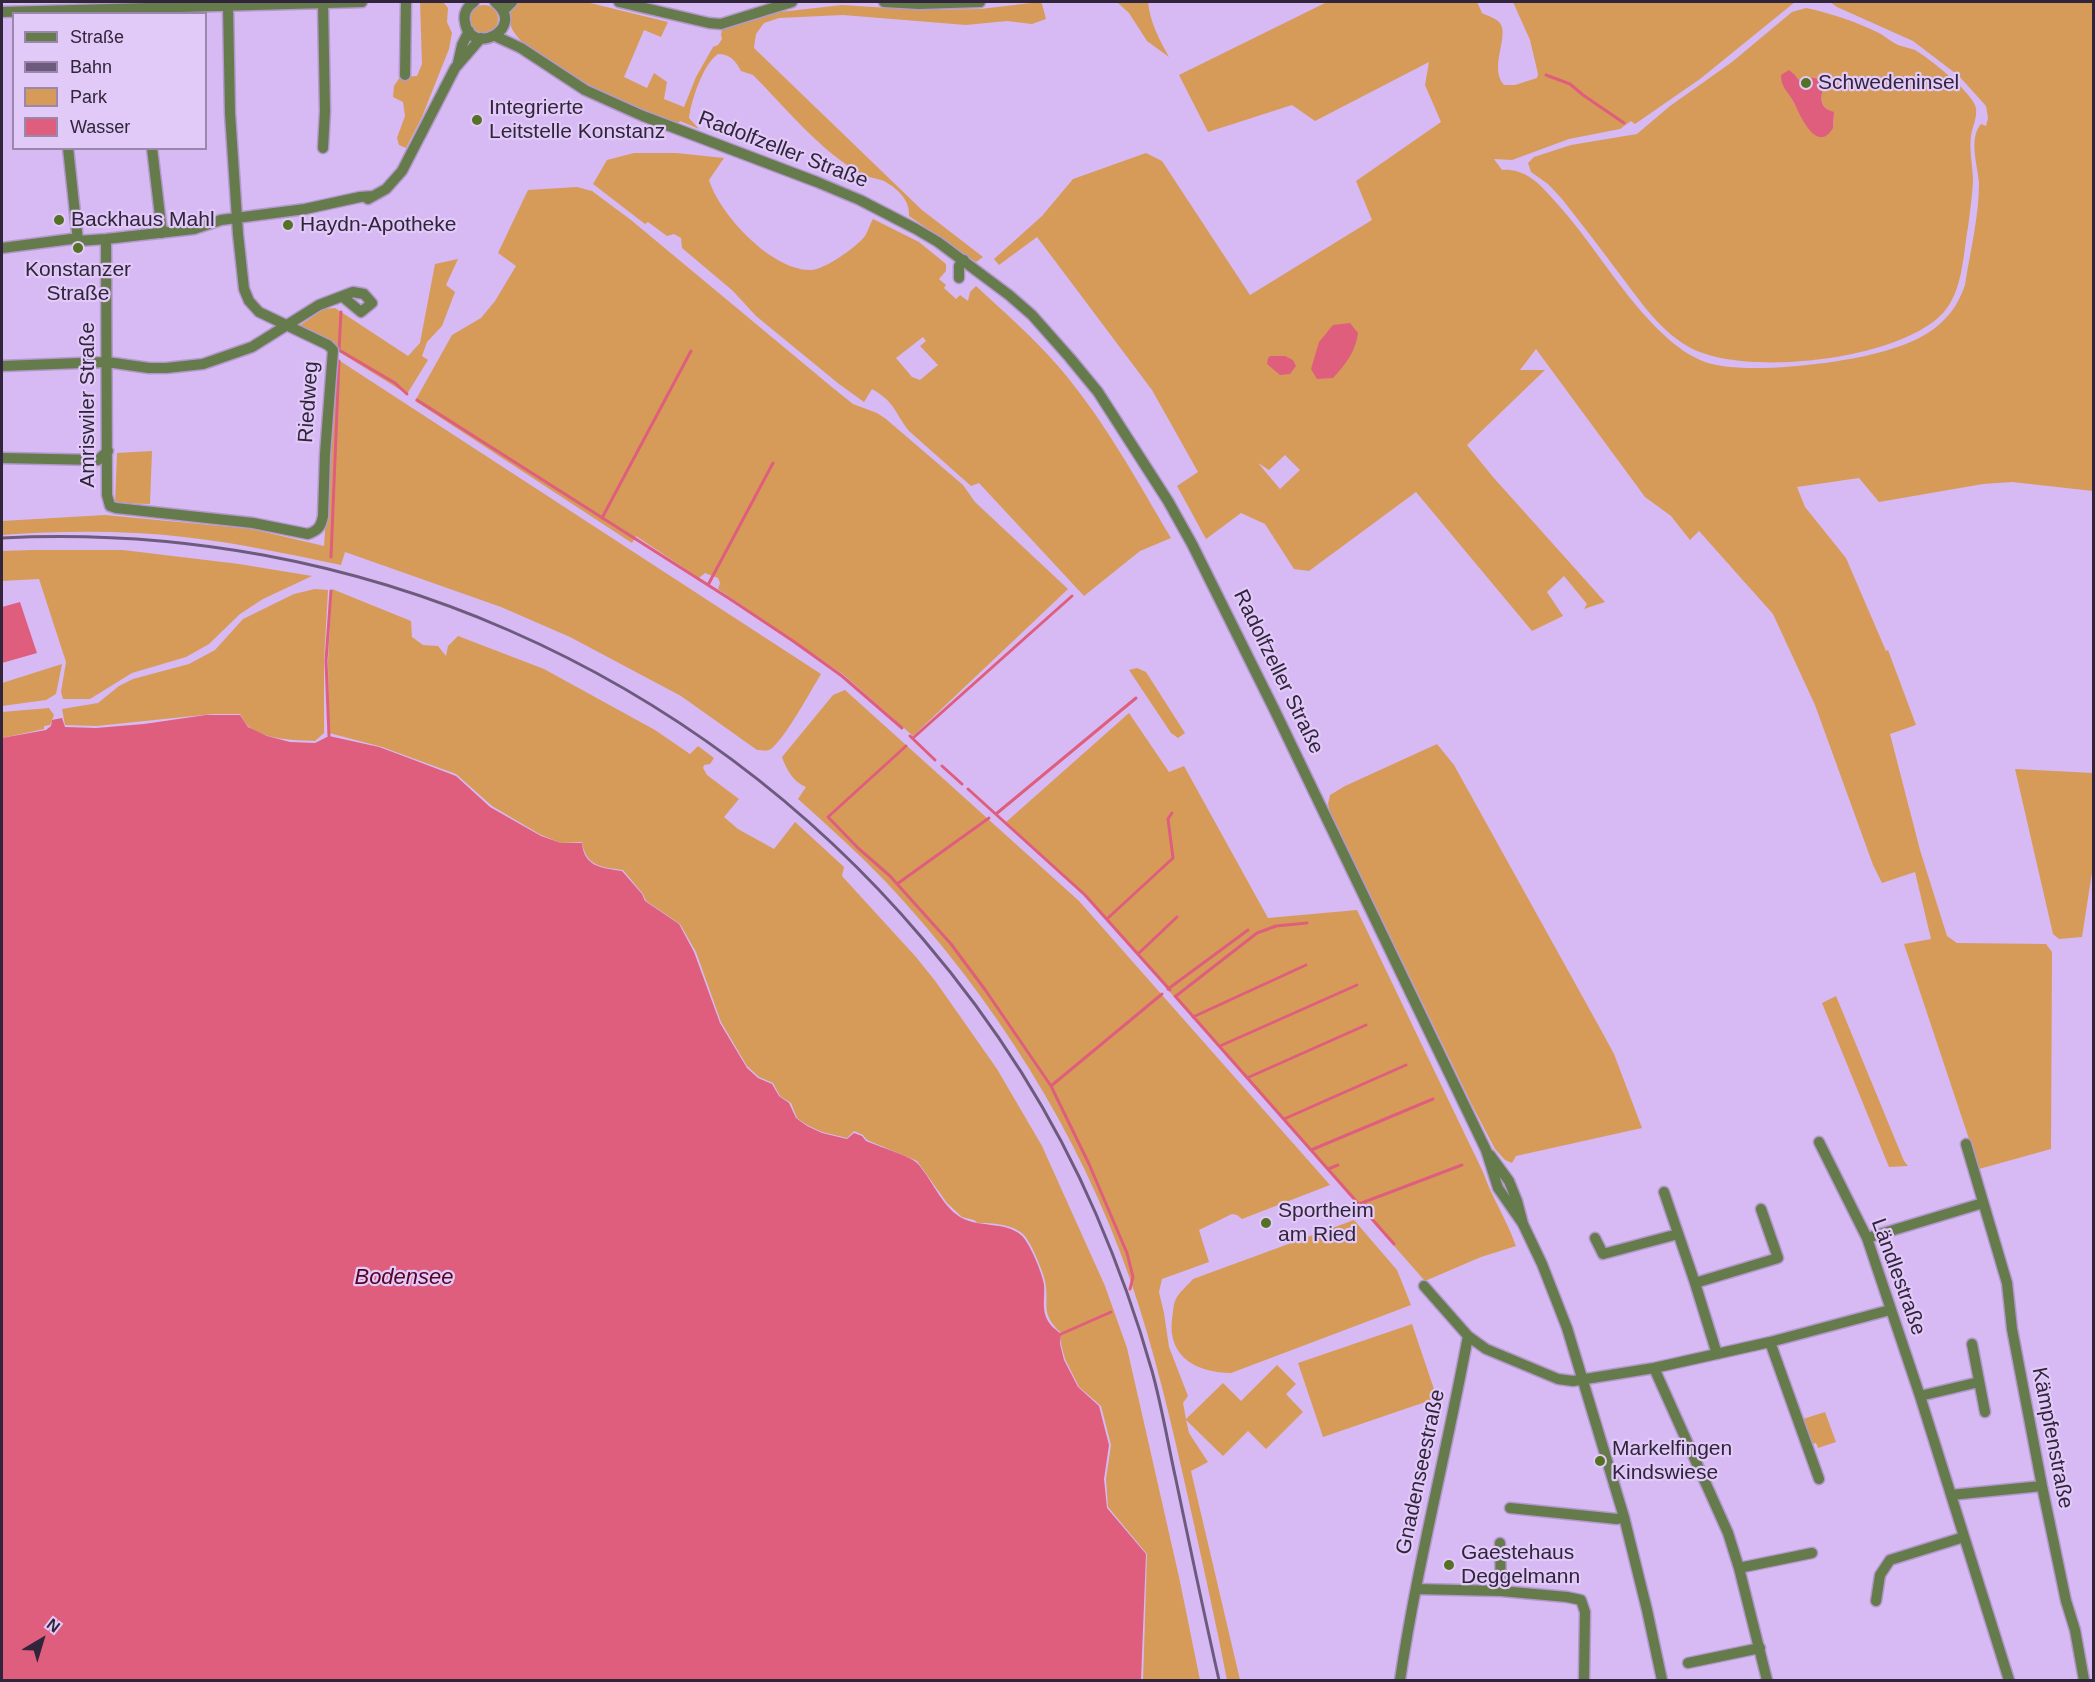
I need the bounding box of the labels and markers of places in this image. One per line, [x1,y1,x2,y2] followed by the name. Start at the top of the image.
[1818,70,1959,96] place label: Schwedeninsel
[1799,76,1813,90] marker: Schwedeninsel
[489,95,665,145] place label: Integrierte Leitstelle Konstanz
[470,113,484,127] marker: Integrierte Leitstelle Konstanz
[71,207,215,233] place label: Backhaus Mahl
[300,212,456,238] place label: Haydn-Apotheke
[52,213,66,227] marker: Backhaus Mahl
[281,218,295,232] marker: Haydn-Apotheke
[71,241,85,255] marker: Konstanzer Straße
[25,257,131,307] place label: Konstanzer Straße
[1278,1198,1374,1248] place label: Sportheim am Ried
[1259,1216,1273,1230] marker: Sportheim am Ried
[1612,1436,1732,1486] place label: Markelfingen Kindswiese
[1593,1454,1607,1468] marker: Markelfingen Kindswiese
[1461,1540,1580,1590] place label: Gaestehaus Deggelmann
[1442,1558,1456,1572] marker: Gaestehaus Deggelmann

